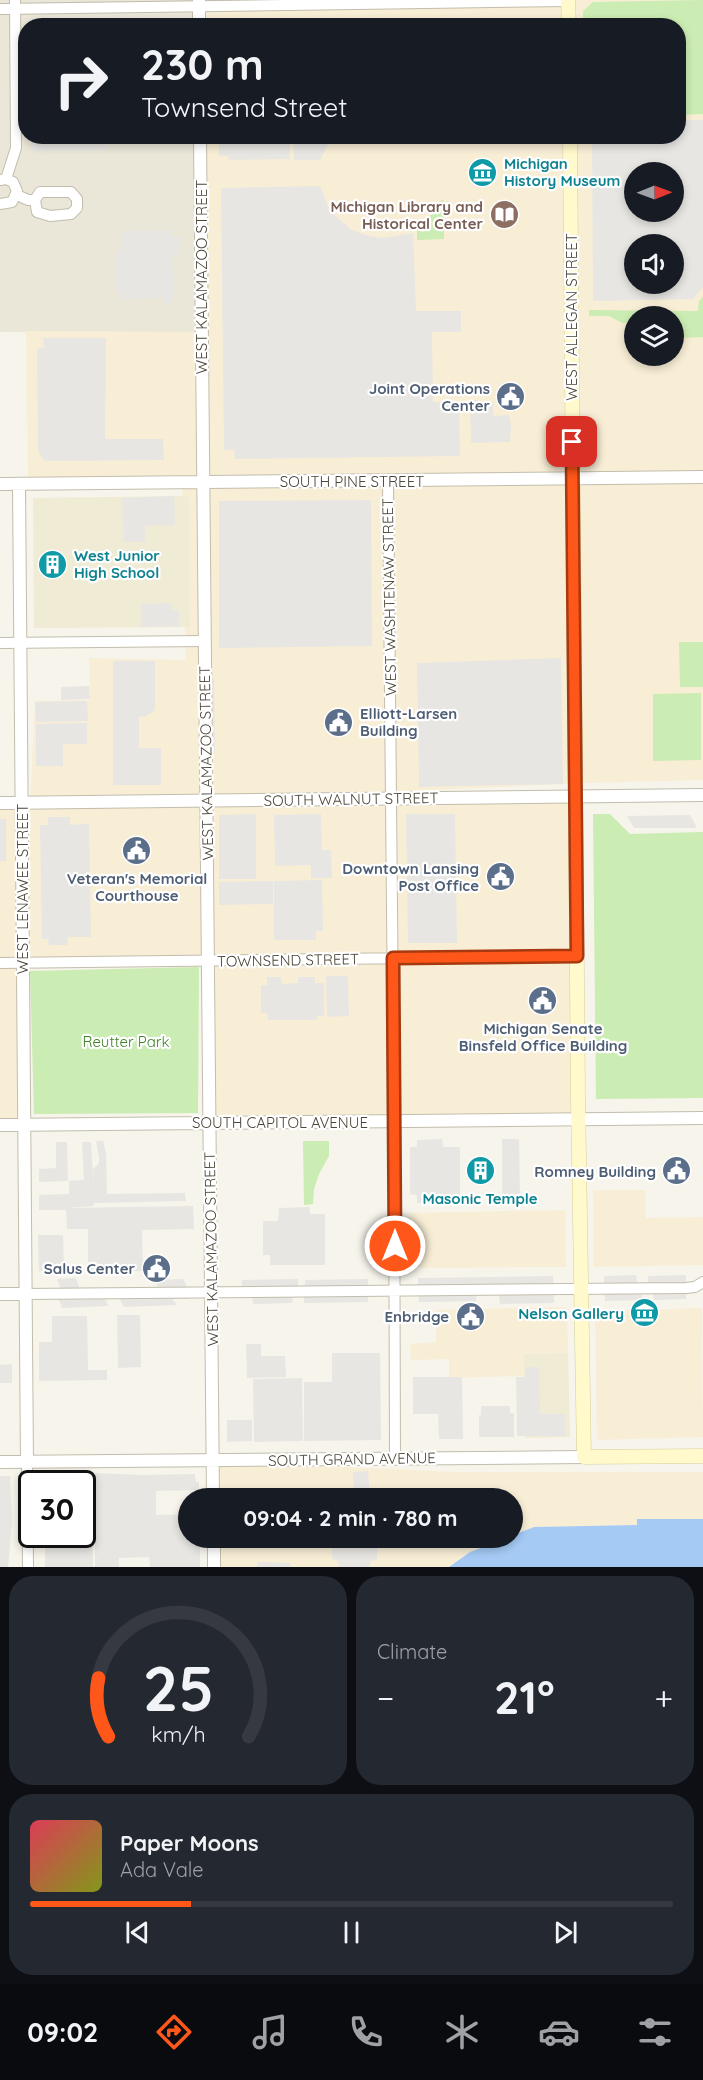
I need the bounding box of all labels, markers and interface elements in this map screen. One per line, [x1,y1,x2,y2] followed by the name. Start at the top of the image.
[141,38,264,91] text: 230 m
[42,42,120,120] icon: right
[141,90,347,124] text: Townsend Street
[504,154,620,190] place label: Michigan History Museum
[467,156,499,188] museum icon: Michigan History Museum
[624,162,684,222] north arrow
[624,162,684,366] map controls
[192,180,211,374] street label: WEST KALAMAZOO STREET
[331,197,483,233] place label: Michigan Library and Historical Center
[488,199,520,231] library icon: Michigan Library and Historical Center
[562,233,581,401] street label: WEST ALLEGAN STREET
[624,234,684,294] button: sound
[624,306,684,366] button: layers
[369,379,490,415] place label: Joint Operations Center
[495,381,527,413] public building icon: Joint Operations Center
[546,416,597,467] pin
[555,425,588,458] icon: arrive
[280,472,424,491] street label: SOUTH PINE STREET
[378,498,400,696] street label: WEST WASHTENAW STREET
[74,546,160,582] place label: West Junior High School
[37,548,69,580] building icon: West Junior High School
[195,666,217,860] street label: WEST KALAMAZOO STREET
[360,704,457,740] place label: Elliott-Larsen Building
[323,706,355,738] public building icon: Elliott-Larsen Building
[263,788,439,810] street label: SOUTH WALNUT STREET
[13,804,32,974] street label: WEST LENAWEE STREET
[121,835,153,867] public building icon: Veteran's Memorial Courthouse
[342,859,479,895] place label: Downtown Lansing Post Office
[484,861,516,893] public building icon: Downtown Lansing Post Office
[67,869,207,905] place label: Veteran's Memorial Courthouse
[217,949,359,971] street label: TOWNSEND STREET
[527,985,559,1017] public building icon: Michigan Senate Binsfeld Office Building
[459,1019,627,1055] place label: Michigan Senate Binsfeld Office Building
[82,1032,170,1051] park label: Reutter Park
[192,1113,368,1132] street label: SOUTH CAPITOL AVENUE
[200,1152,222,1346] street label: WEST KALAMAZOO STREET
[464,1155,496,1187] building icon: Masonic Temple
[661,1155,693,1187] public building icon: Romney Building
[534,1162,656,1181] place label: Romney Building
[422,1189,538,1208] place label: Masonic Temple
[363,1214,427,1278] position arrow
[140,1252,172,1284] public building icon: Salus Center
[44,1259,135,1278] place label: Salus Center
[629,1297,661,1329] museum icon: Nelson Gallery
[454,1300,486,1332] public building icon: Enbridge
[518,1304,624,1323] place label: Nelson Gallery
[384,1307,449,1326] place label: Enbridge
[268,1448,436,1470] street label: SOUTH GRAND AVENUE
[18,1470,96,1548] speed limit sign: 30
[243,1504,458,1532] text: 09:04 · 2 min · 780 m
[377,1639,447,1664] text: Climate
[142,1649,214,1727] text: 25
[494,1669,555,1725] text: 21°
[377,1677,394,1718] text: −
[654,1677,673,1718] text: +
[151,1722,205,1748] text: km/h
[120,1829,259,1857] text: Paper Moons
[120,1857,204,1882] text: Ada Vale
[121,1916,154,1949] icon: previous
[335,1916,368,1949] icon: pause
[549,1916,582,1949] icon: next
[153,2011,195,2053] icon: directions
[249,2011,291,2053] icon: music
[345,2011,387,2053] icon: phone
[441,2011,483,2053] icon: climate
[538,2011,580,2053] icon: car
[634,2011,676,2053] icon: filters
[27,2015,98,2049] text: 09:02

